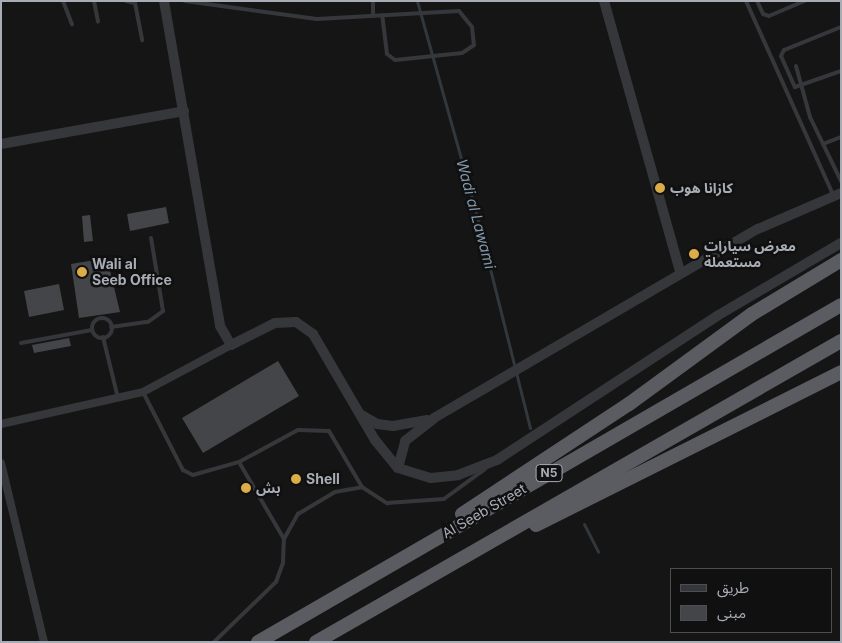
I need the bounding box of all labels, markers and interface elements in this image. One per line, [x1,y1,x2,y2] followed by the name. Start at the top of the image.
[453,157,499,271] water label: Wadi al Lawami
[670,180,733,196] place label: كازانا هوب
[654,182,666,194] marker: كازانا هوب
[704,238,796,270] place label: معرض سيارات مستعملة
[688,248,700,260] marker: معرض سيارات مستعملة
[92,256,172,288] place label: Wali al Seeb Office
[76,266,88,278] marker: Wali al Seeb Office
[535,463,563,482] road number: N5
[306,471,340,487] place label: Shell
[290,473,302,485] marker: Shell
[256,480,281,496] place label: بش
[439,480,529,542] street label: Al Seeb Street
[240,482,252,494] marker: بش
[670,568,832,633] legend
[717,578,749,597] text: طريق
[717,603,746,622] text: مبنى

